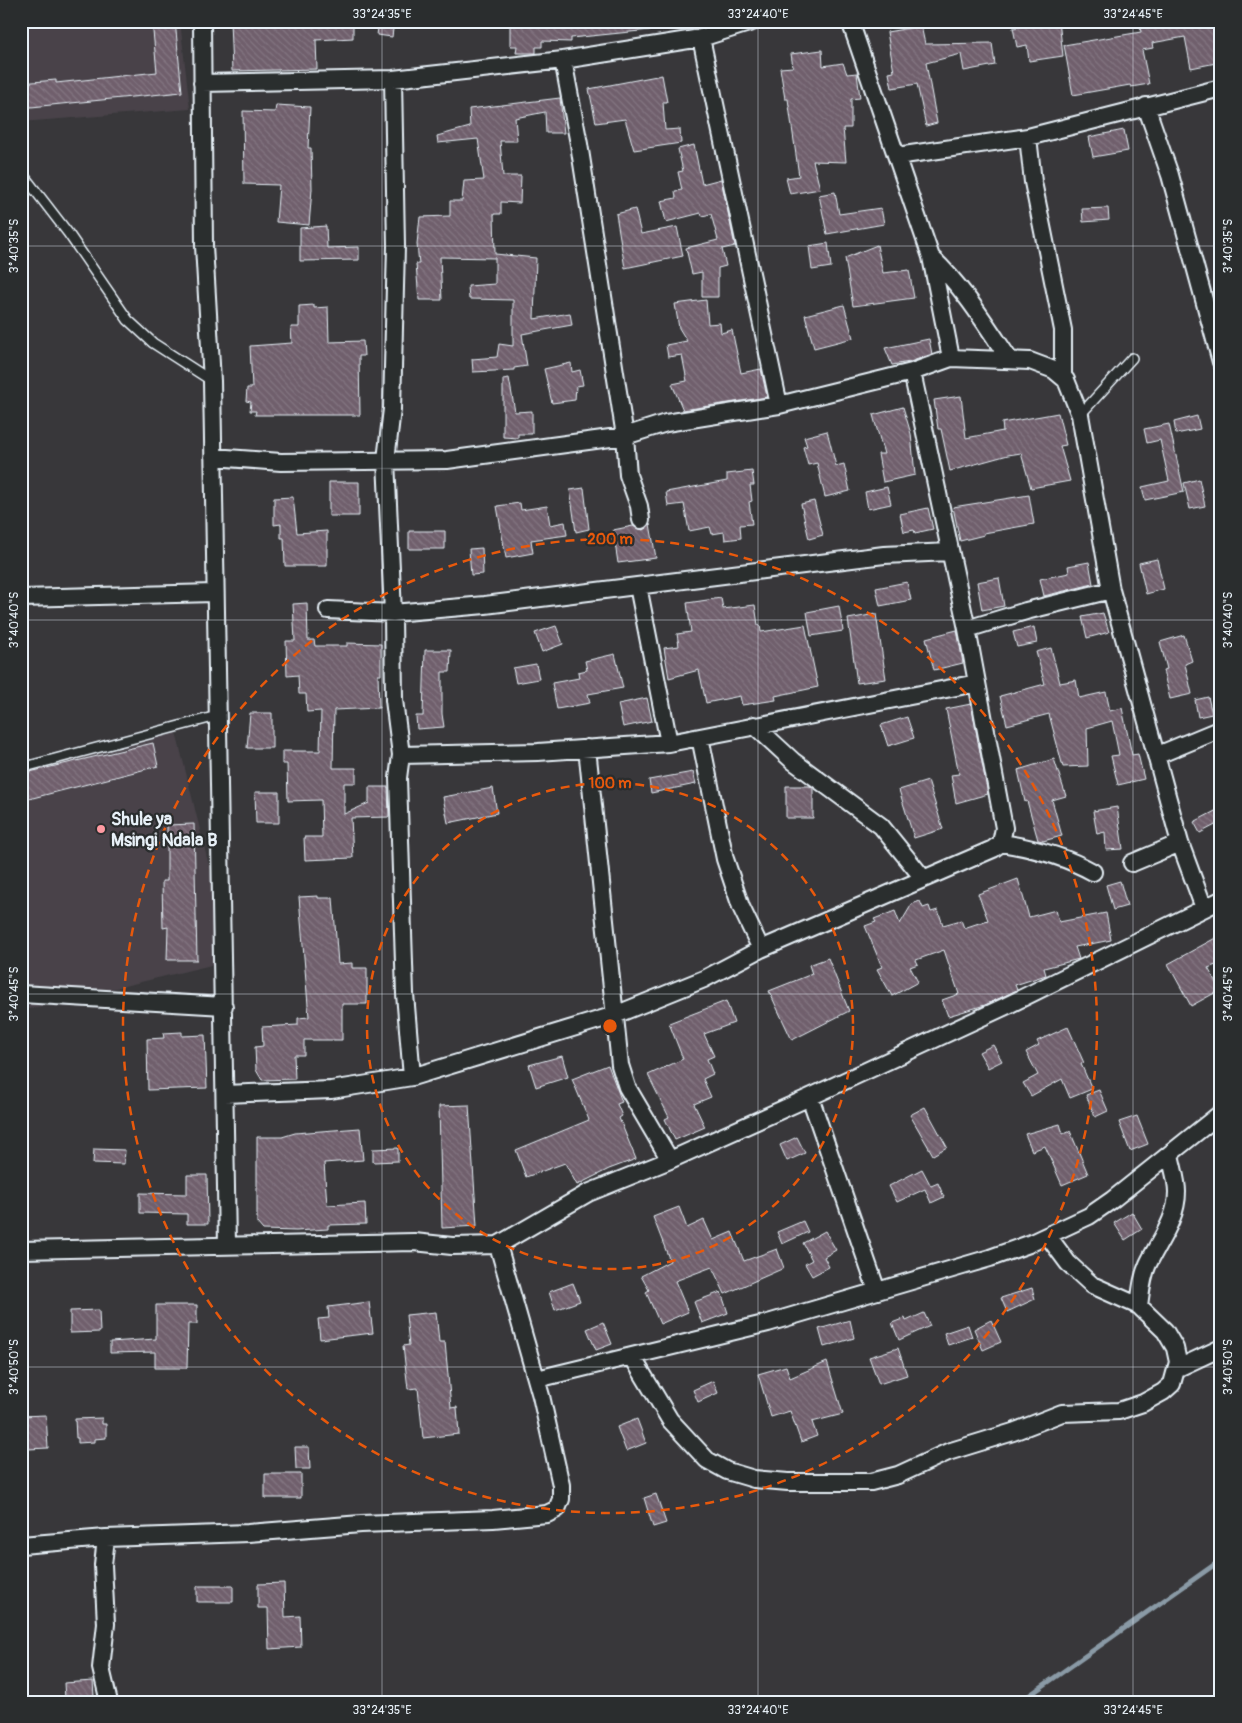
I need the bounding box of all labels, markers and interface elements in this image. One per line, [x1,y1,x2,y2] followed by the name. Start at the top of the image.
[352,7,412,22] text: 33°24'35"E
[728,7,788,22] text: 33°24'40"E
[1103,7,1163,22] text: 33°24'45"E
[7,219,22,273] text: 3°40'35"S
[1221,219,1236,273] text: 3°40'35"S
[587,530,633,549] text: 200 m
[7,592,22,648] text: 3°40'40"S
[1221,592,1236,648] text: 3°40'40"S
[589,774,631,793] text: 100 m
[111,808,218,852] place label: Shule ya Msingi Ndala B
[95,823,107,835] marker: Shule ya Msingi Ndala B
[7,967,22,1021] text: 3°40'45"S
[1221,967,1236,1021] text: 3°40'45"S
[601,1017,619,1035] centre of rings
[7,1339,22,1395] text: 3°40'50"S
[1221,1339,1236,1395] text: 3°40'50"S
[352,1703,412,1718] text: 33°24'35"E
[728,1703,788,1718] text: 33°24'40"E
[1103,1703,1163,1718] text: 33°24'45"E

